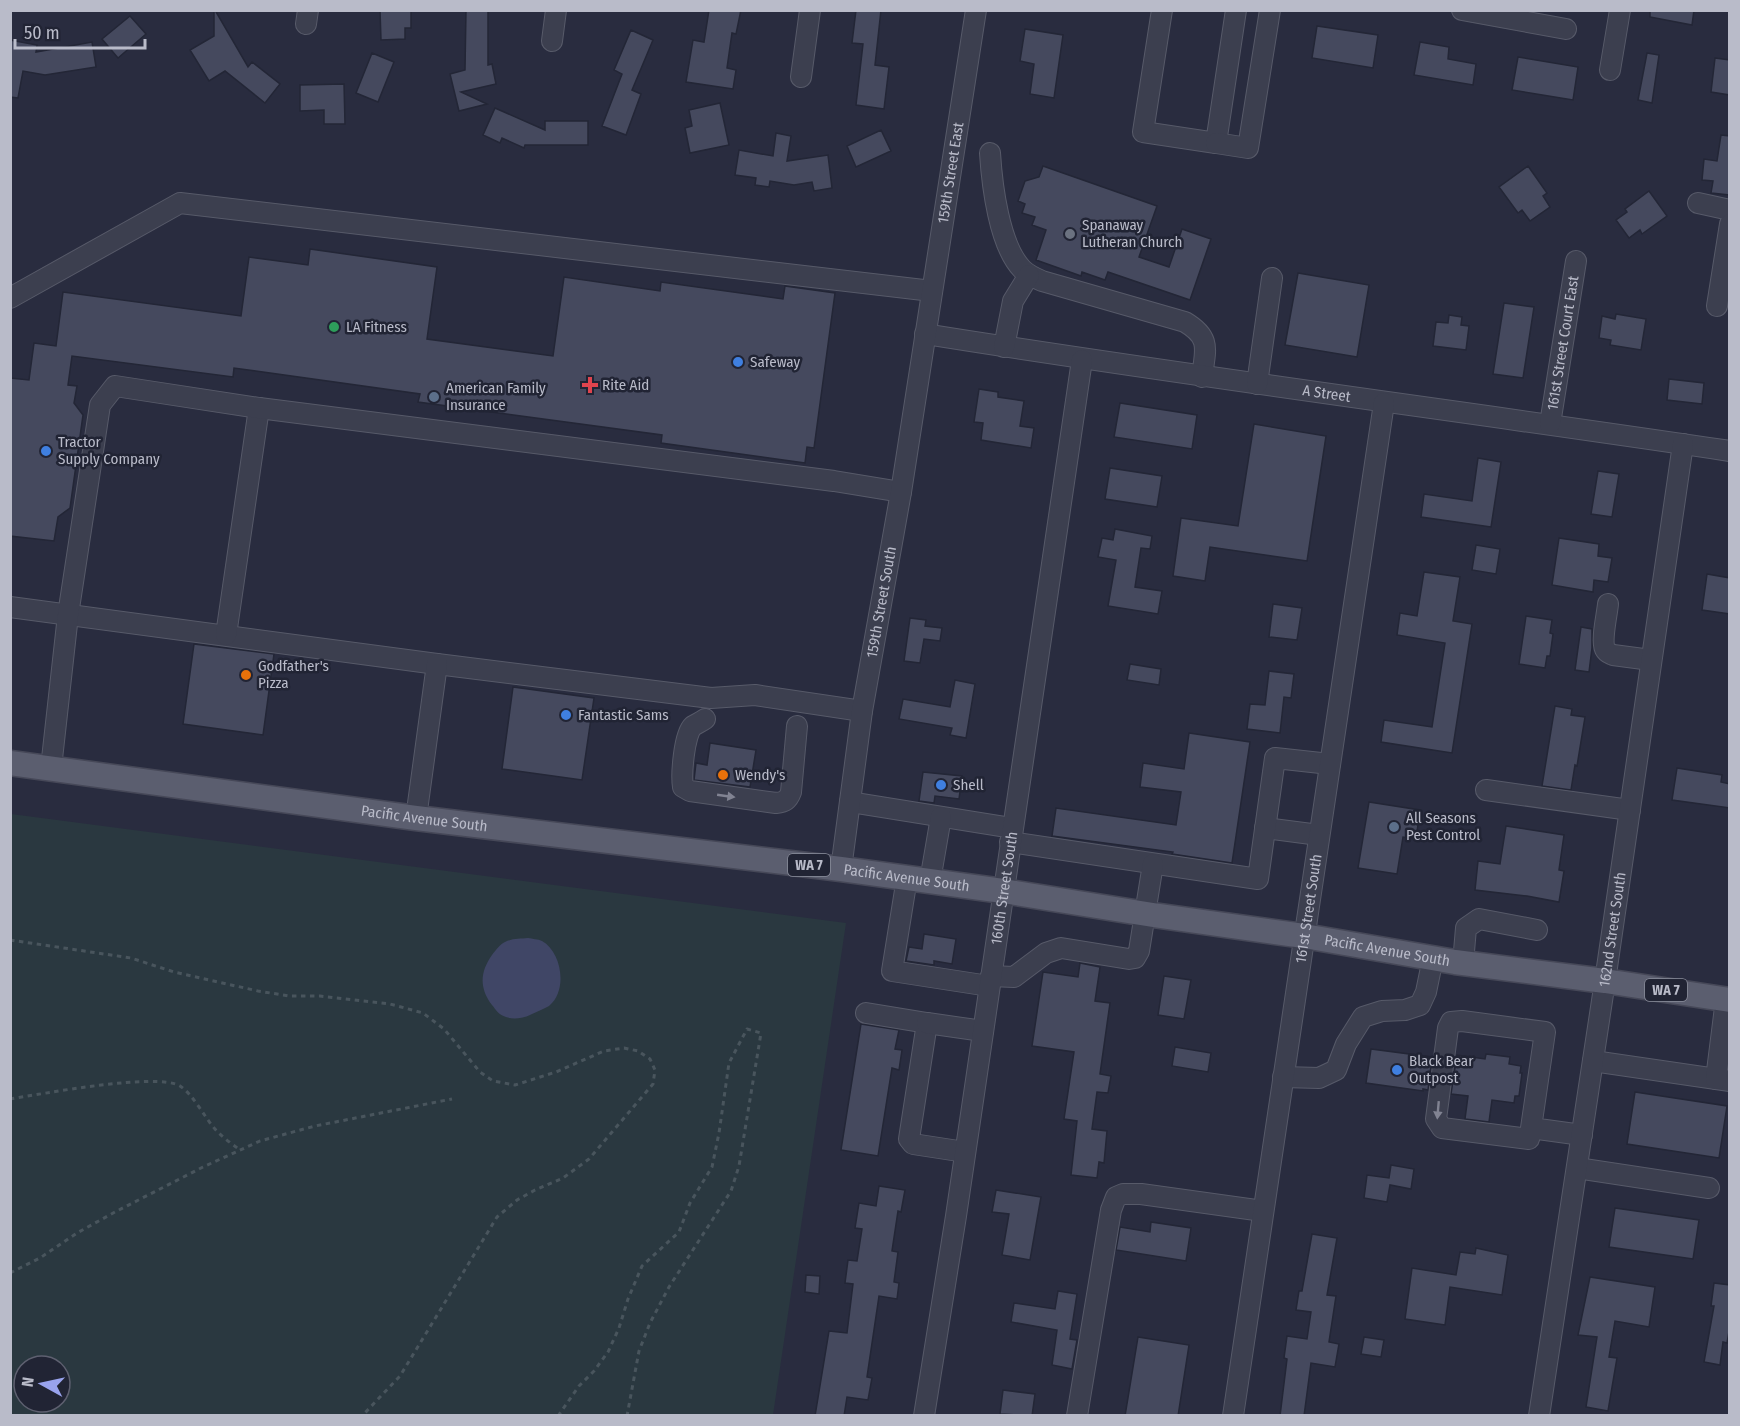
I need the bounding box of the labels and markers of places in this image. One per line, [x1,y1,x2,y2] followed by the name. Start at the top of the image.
[1082,216,1182,251] place label: Spanaway Lutheran Church
[1063,227,1077,241] marker: Spanaway Lutheran Church
[346,318,407,336] place label: LA Fitness
[327,320,341,334] marker: LA Fitness
[750,353,800,371] place label: Safeway
[731,355,745,369] marker: Safeway
[602,376,649,394] place label: Rite Aid
[583,378,597,392] marker: Rite Aid
[446,379,546,414] place label: American Family Insurance
[427,390,441,404] marker: American Family Insurance
[58,433,160,468] place label: Tractor Supply Company
[39,444,53,458] marker: Tractor Supply Company
[258,657,329,692] place label: Godfather's Pizza
[239,668,253,682] marker: Godfather's Pizza
[578,706,669,724] place label: Fantastic Sams
[559,708,573,722] marker: Fantastic Sams
[735,766,785,784] place label: Wendy's
[716,768,730,782] marker: Wendy's
[953,776,984,794] place label: Shell
[934,778,948,792] marker: Shell
[1406,809,1480,844] place label: All Seasons Pest Control
[1387,820,1401,834] marker: All Seasons Pest Control
[1409,1052,1474,1087] place label: Black Bear Outpost
[1390,1063,1404,1077] marker: Black Bear Outpost

